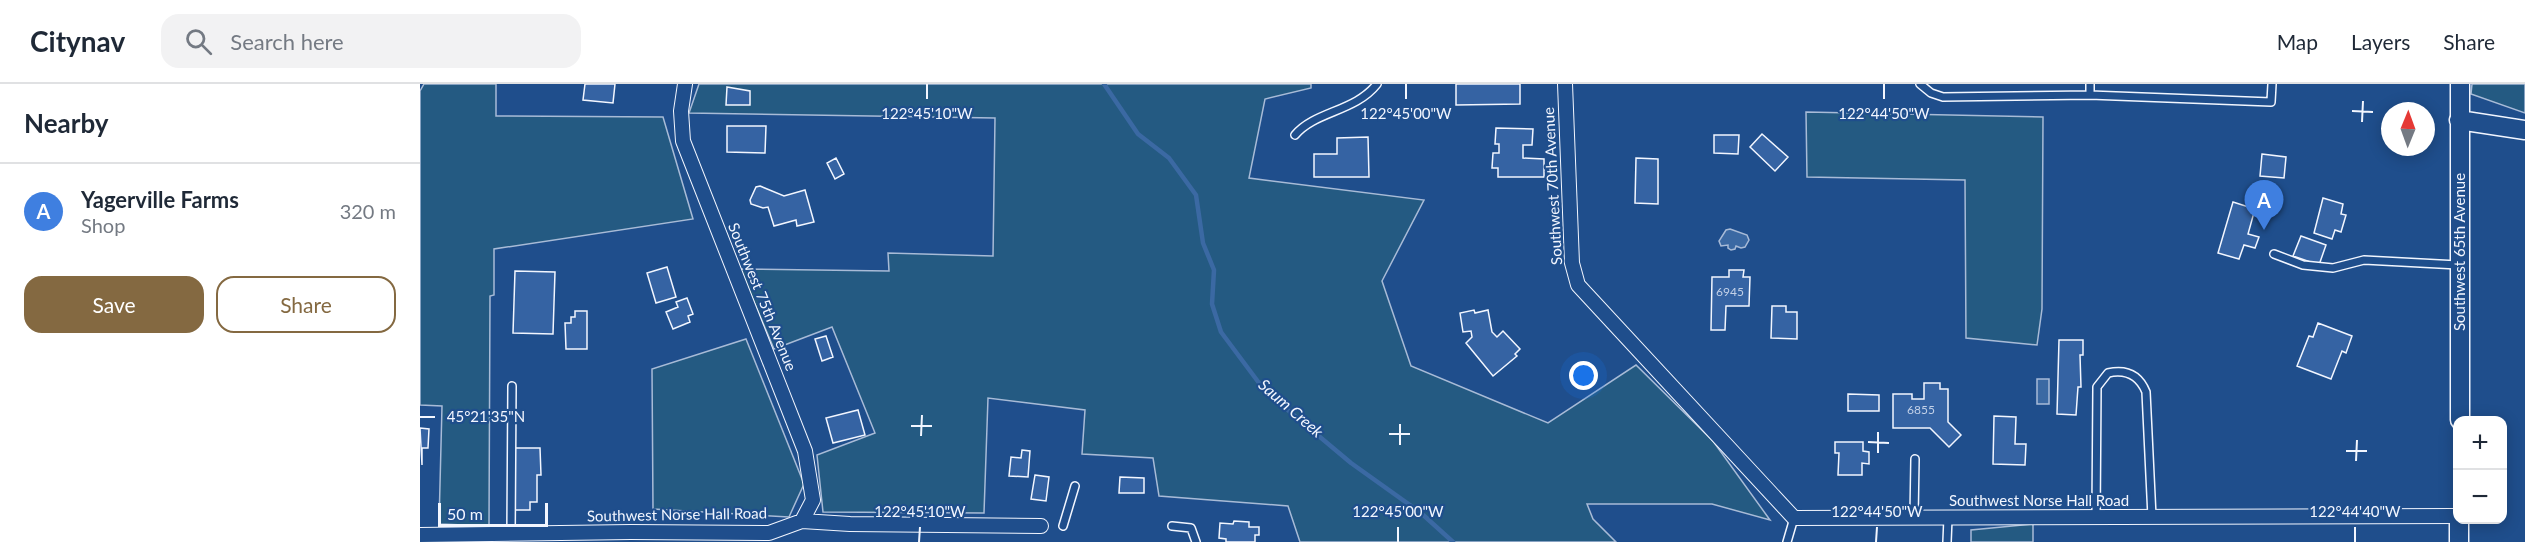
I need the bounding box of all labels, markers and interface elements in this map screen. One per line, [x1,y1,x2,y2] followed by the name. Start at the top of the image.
[161,14,581,68] search box
[30,24,125,58] text: Citynav
[182,25,215,58] icon: search
[230,28,344,55] text: Search here
[2277,29,2318,54] text: Map
[2351,29,2410,54] text: Layers
[2443,29,2495,54] text: Share
[2381,102,2435,156] north arrow
[881,104,973,122] text: 122°45'10"W
[1360,104,1452,122] text: 122°45'00"W
[1838,104,1930,122] text: 122°44'50"W
[24,107,109,139] text: Nearby
[1539,107,1565,265] street label: Southwest 70th Avenue
[2450,173,2468,331] street label: Southwest 65th Avenue
[2244,180,2284,230] pin: A
[81,186,239,213] text: Yagerville Farms
[37,199,50,223] text: A
[340,199,396,223] text: 320 m
[81,213,125,237] text: Shop
[725,220,801,373] street label: Southwest 75th Avenue
[24,276,204,333] button: Save
[216,276,396,333] button: Share
[1716,284,1744,299] house number: 6945
[1569,361,1598,390] your location
[1255,375,1328,441] water label: Saum Creek
[1907,402,1935,417] house number: 6855
[447,407,525,425] text: 45°21'35"N
[2453,416,2507,524] map controls
[2453,416,2507,470] button: +
[2453,470,2507,524] button: −
[1949,491,2129,509] street label: Southwest Norse Hall Road
[438,500,548,528] scale bar
[874,502,966,520] text: 122°45'10"W
[1352,502,1444,520] text: 122°45'00"W
[1831,502,1923,520] text: 122°44'50"W
[2309,502,2401,520] text: 122°44'40"W
[587,503,767,525] street label: Southwest Norse Hall Road
[447,504,483,523] text: 50 m

